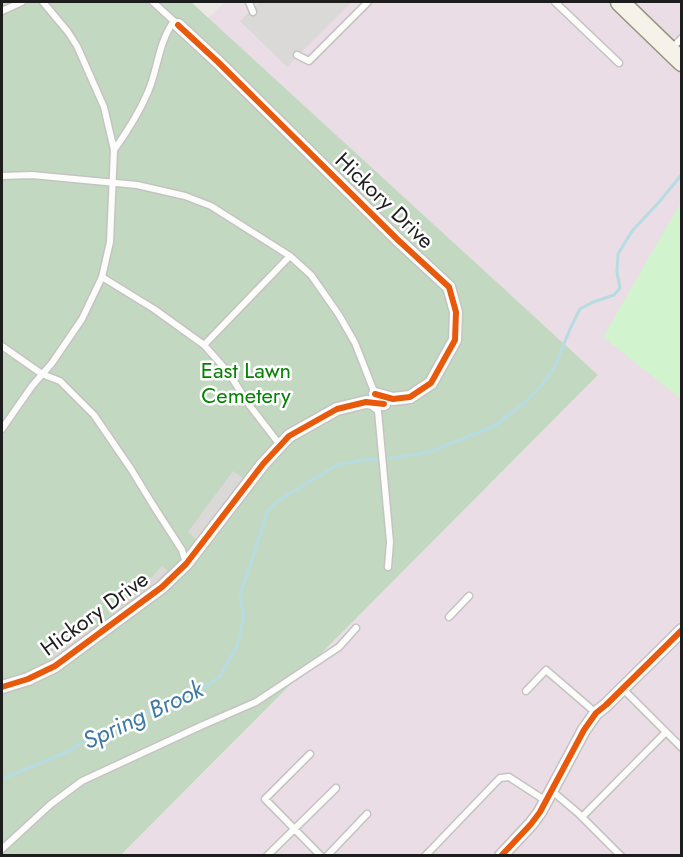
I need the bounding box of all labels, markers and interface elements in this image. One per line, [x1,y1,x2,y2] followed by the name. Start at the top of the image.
[328,144,442,256] street label: Hickory Drive
[201,354,291,411] park label: East Lawn Cemetery
[33,563,155,663] street label: Hickory Drive
[77,671,210,758] water label: Spring Brook

